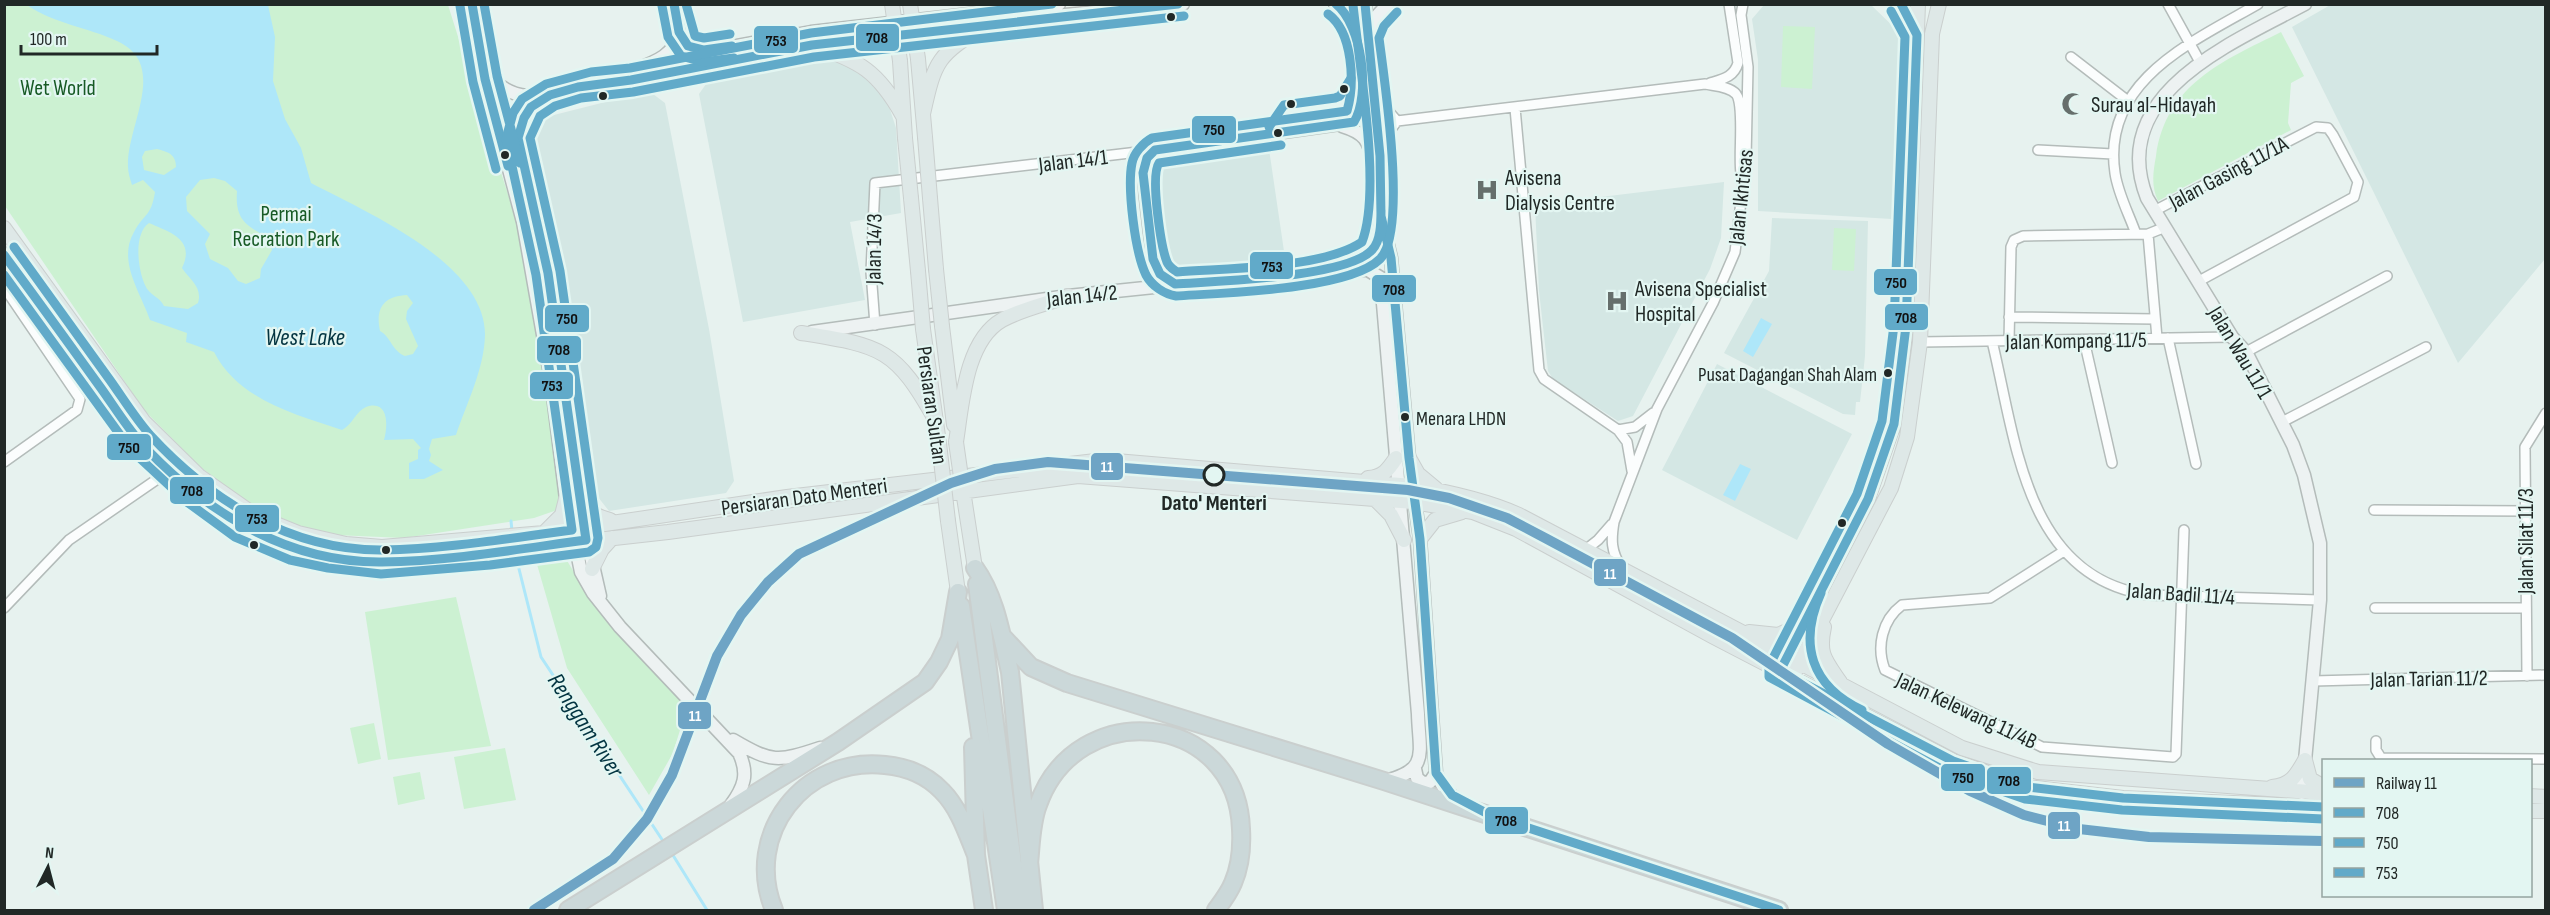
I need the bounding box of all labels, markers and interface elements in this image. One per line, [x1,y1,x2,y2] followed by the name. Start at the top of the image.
[1165,11,1177,23] unlabelled marker
[21,18,158,56] scale bar
[855,23,900,52] line badge: 708
[753,25,799,54] line badge: 753
[30,29,67,50] text: 100 m
[866,29,888,48] text: 708
[765,32,787,51] text: 753
[20,75,96,102] park label: Wet World
[1338,83,1350,95] unlabelled marker
[597,90,609,102] unlabelled marker
[2060,91,2086,117] mosque icon: Surau al-Hidayah
[2091,92,2216,119] place label: Surau al-Hidayah
[1285,98,1297,110] unlabelled marker
[1191,115,1237,144] line badge: 750
[1203,121,1225,140] text: 750
[1272,127,1284,139] unlabelled marker
[2164,130,2293,216] street label: Jalan Gasing 11/1A
[1036,144,1110,179] street label: Jalan 14/1
[1723,148,1760,247] street label: Jalan Ikhtisas
[499,149,511,161] unlabelled marker
[1504,165,1615,217] place label: Avisena Dialysis Centre
[1474,177,1500,203] hospital icon: Avisena Dialysis Centre
[233,201,340,253] park label: Permai Recration Park
[860,213,889,286] street label: Jalan 14/3
[1249,251,1294,280] line badge: 753
[1261,258,1283,277] text: 753
[1873,268,1918,296] line badge: 750
[1371,274,1417,303] line badge: 708
[1885,274,1907,293] text: 750
[1634,276,1767,328] place label: Avisena Specialist Hospital
[1045,279,1119,314] street label: Jalan 14/2
[1383,281,1405,300] text: 708
[1604,288,1630,314] hospital icon: Avisena Specialist Hospital
[2201,301,2278,404] street label: Jalan Wau 11/1
[1884,303,1929,331] line badge: 708
[544,304,590,333] line badge: 750
[1895,309,1917,328] text: 708
[556,310,578,329] text: 750
[265,323,345,352] water label: West Lake
[2004,327,2147,356] street label: Jalan Kompang 11/5
[536,335,582,364] line badge: 708
[548,341,570,360] text: 708
[910,344,953,466] street label: Persiaran Sultan
[1698,363,1877,387] place label: Pusat Dagangan Shah Alam
[1882,367,1894,379] marker: Pusat Dagangan Shah Alam
[529,371,574,400] line badge: 753
[541,377,563,396] text: 753
[1416,407,1506,431] place label: Menara LHDN
[1399,411,1411,423] marker: Menara LHDN
[106,433,152,461] line badge: 750
[118,439,140,458] text: 750
[1090,452,1124,481] line badge: 11
[1101,458,1114,477] text: 11
[1203,464,1225,486] marker: Dato' Menteri
[719,472,889,523] street label: Persiaran Dato Menteri
[169,476,215,505] line badge: 708
[181,482,203,501] text: 708
[2513,488,2540,595] street label: Jalan Silat 11/3
[1161,490,1267,517] place label: Dato' Menteri
[234,504,280,533] line badge: 753
[246,510,268,529] text: 753
[1836,517,1848,529] unlabelled marker
[248,539,260,551] unlabelled marker
[380,544,392,556] unlabelled marker
[1593,558,1627,587] line badge: 11
[1604,565,1617,584] text: 11
[2125,577,2236,612] street label: Jalan Badil 11/4
[2369,665,2488,694] street label: Jalan Tarian 11/2
[1891,667,2041,756] street label: Jalan Kelewang 11/4B
[541,668,631,784] water label: Renggam River
[677,701,712,730] line badge: 11
[689,707,702,726] text: 11
[2322,759,2532,897] legend
[1940,763,1986,792] line badge: 750
[1986,766,2032,795] line badge: 708
[1952,769,1974,788] text: 750
[1998,772,2020,791] text: 708
[2376,773,2437,794] text: Railway 11
[2376,803,2399,824] text: 708
[1484,806,1529,835] line badge: 708
[2047,811,2081,840] line badge: 11
[1495,812,1517,831] text: 708
[2058,817,2071,836] text: 11
[2376,833,2398,854] text: 750
[18,837,78,897] north arrow
[44,844,55,863] text: N
[2376,863,2398,884] text: 753

